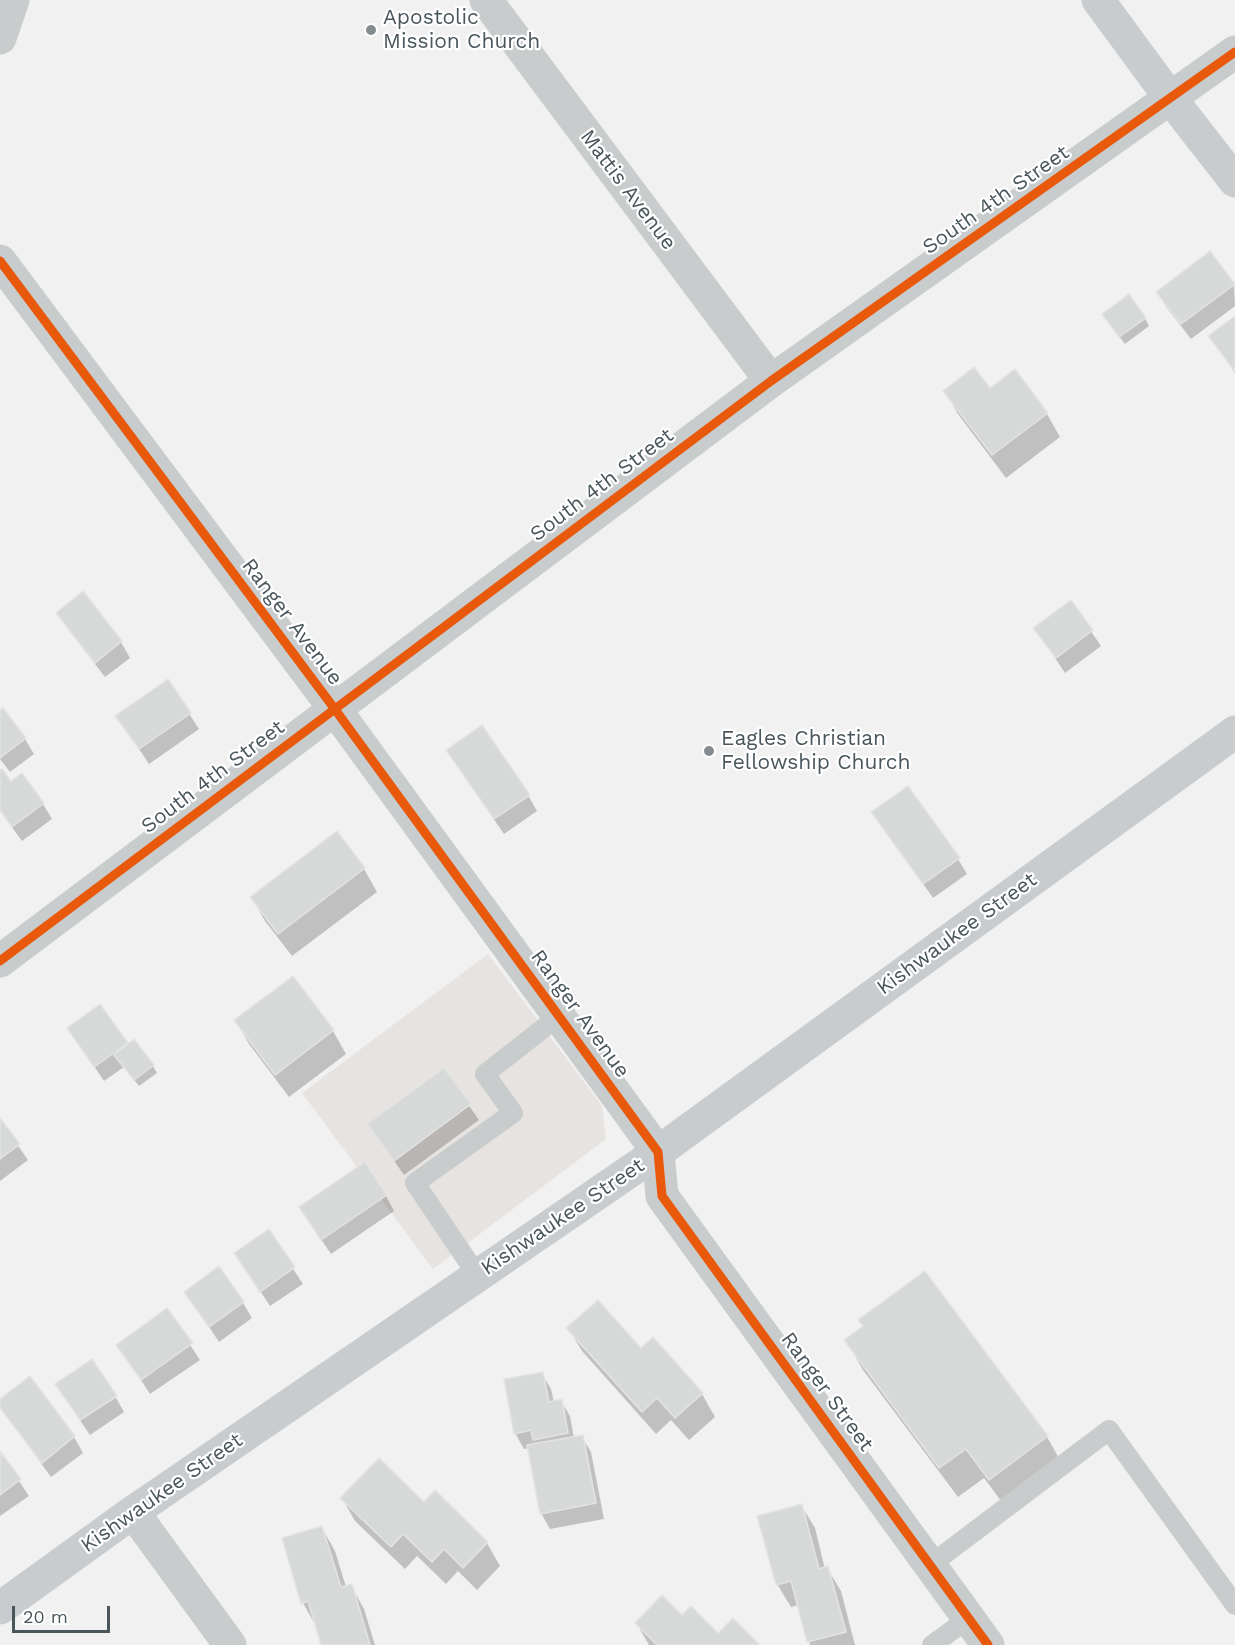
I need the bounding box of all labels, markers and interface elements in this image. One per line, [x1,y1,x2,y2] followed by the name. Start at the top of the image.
[383,5,540,55] place label: Apostolic Mission Church
[364,23,378,37] marker: Apostolic Mission Church
[575,125,681,255] street label: Mattis Avenue
[918,140,1074,260] street label: South 4th Street
[525,423,679,547] street label: South 4th Street
[236,554,348,690] street label: Ranger Avenue
[136,715,290,839] street label: South 4th Street
[721,726,911,776] place label: Eagles Christian Fellowship Church
[702,744,716,758] marker: Eagles Christian Fellowship Church
[872,868,1042,1000] street label: Kishwaukee Street
[525,945,635,1083] street label: Ranger Avenue
[477,1153,649,1281] street label: Kishwaukee Street
[775,1328,879,1456] street label: Ranger Street
[76,1428,248,1558] street label: Kishwaukee Street
[15,1594,112,1632] scale bar
[23,1606,68,1627] text: 20 m

